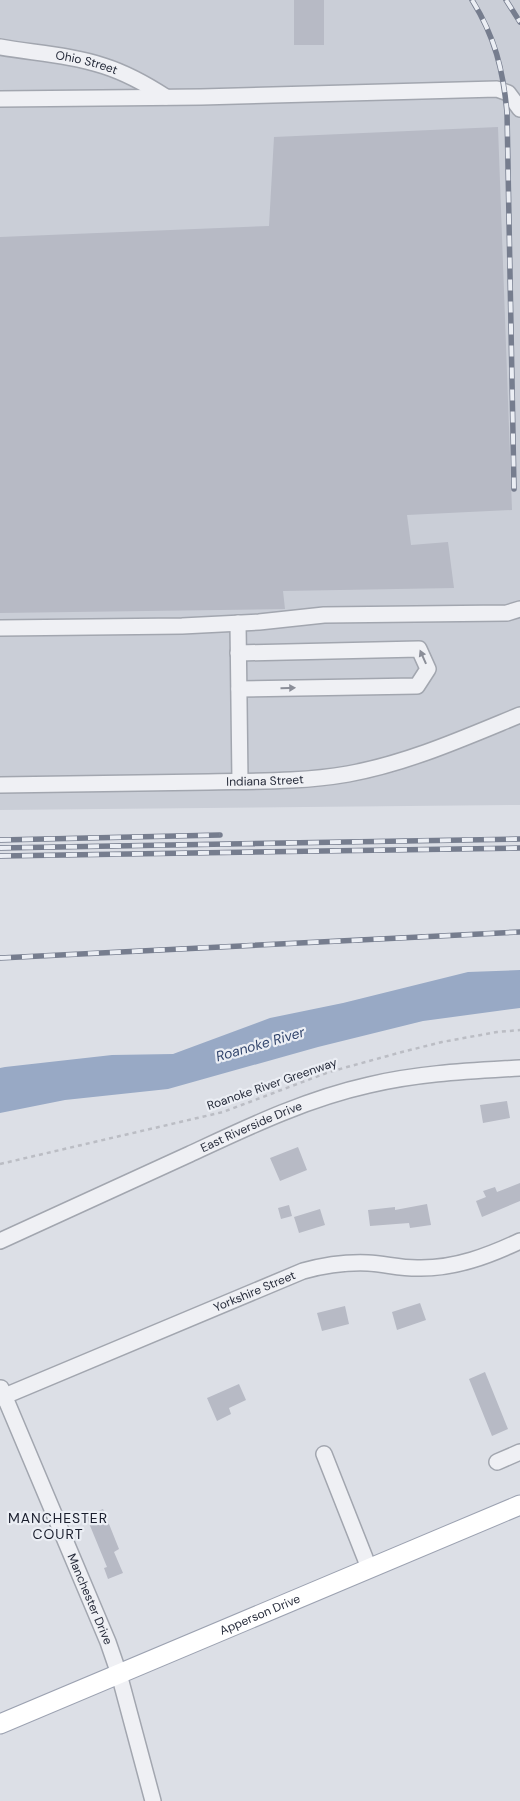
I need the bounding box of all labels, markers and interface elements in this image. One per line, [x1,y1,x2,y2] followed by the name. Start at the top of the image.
[54,47,120,78] street label: Ohio Street
[418,650,426,664] one-way arrow
[280,684,296,692] one-way arrow
[226,771,304,790] street label: Indiana Street
[214,1023,307,1065] water label: Roanoke River
[205,1054,339,1114] street label: Roanoke River Greenway
[198,1098,304,1156] street label: East Riverside Drive
[211,1267,298,1316] street label: Yorkshire Street
[8,1509,108,1543] district label: MANCHESTER COURT
[64,1551,116,1647] street label: Manchester Drive
[217,1590,303,1639] street label: Apperson Drive

